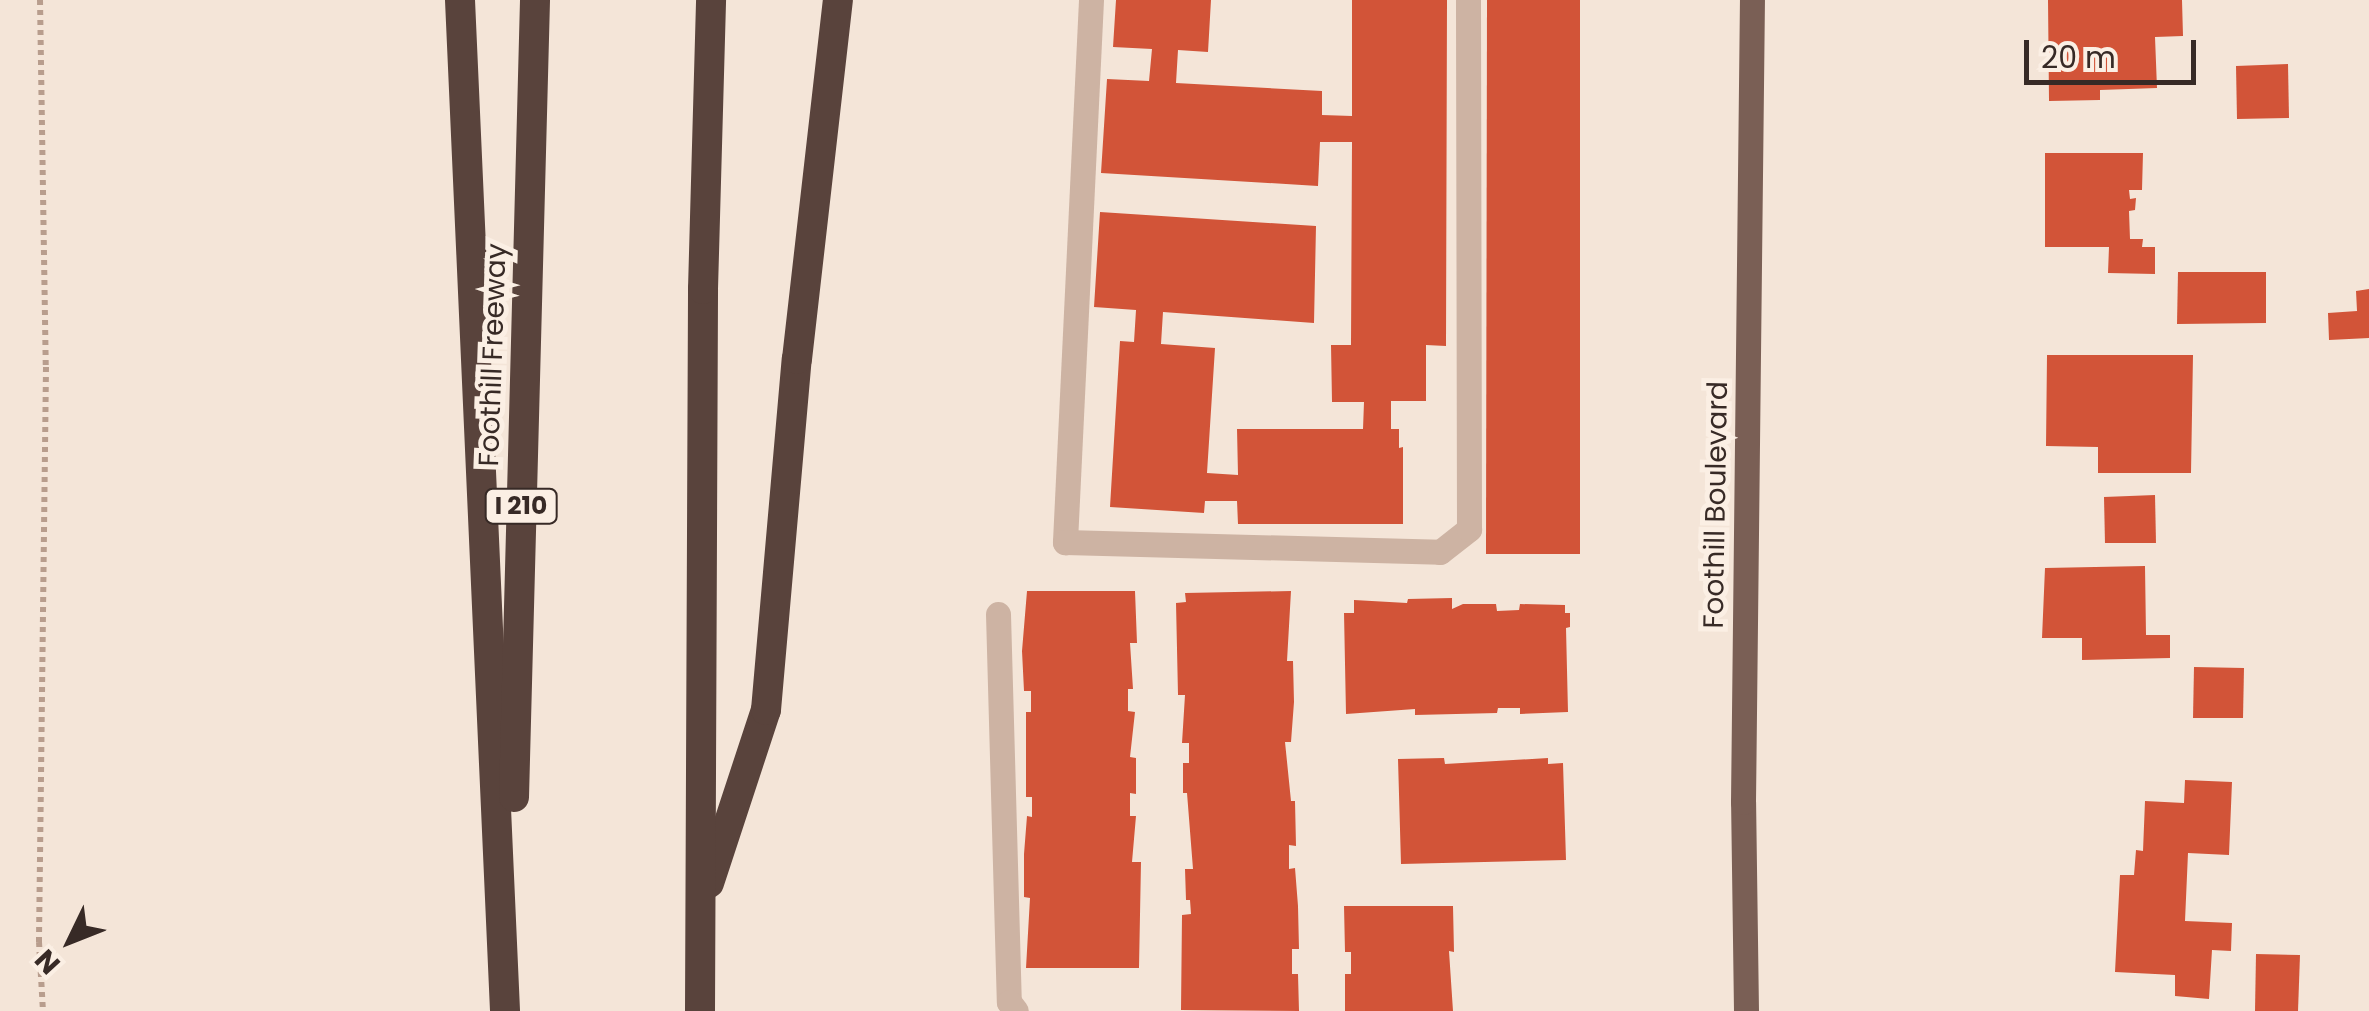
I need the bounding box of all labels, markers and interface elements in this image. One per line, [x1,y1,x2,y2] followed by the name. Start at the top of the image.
[2029,20,2202,82] scale bar
[2041,36,2116,79] text: 20 m
[472,243,514,467] street label: Foothill Freeway
[1697,381,1735,629] street label: Foothill Boulevard
[484,486,558,526] road number: I 210
[20,891,120,991] north arrow
[26,941,69,983] text: N

